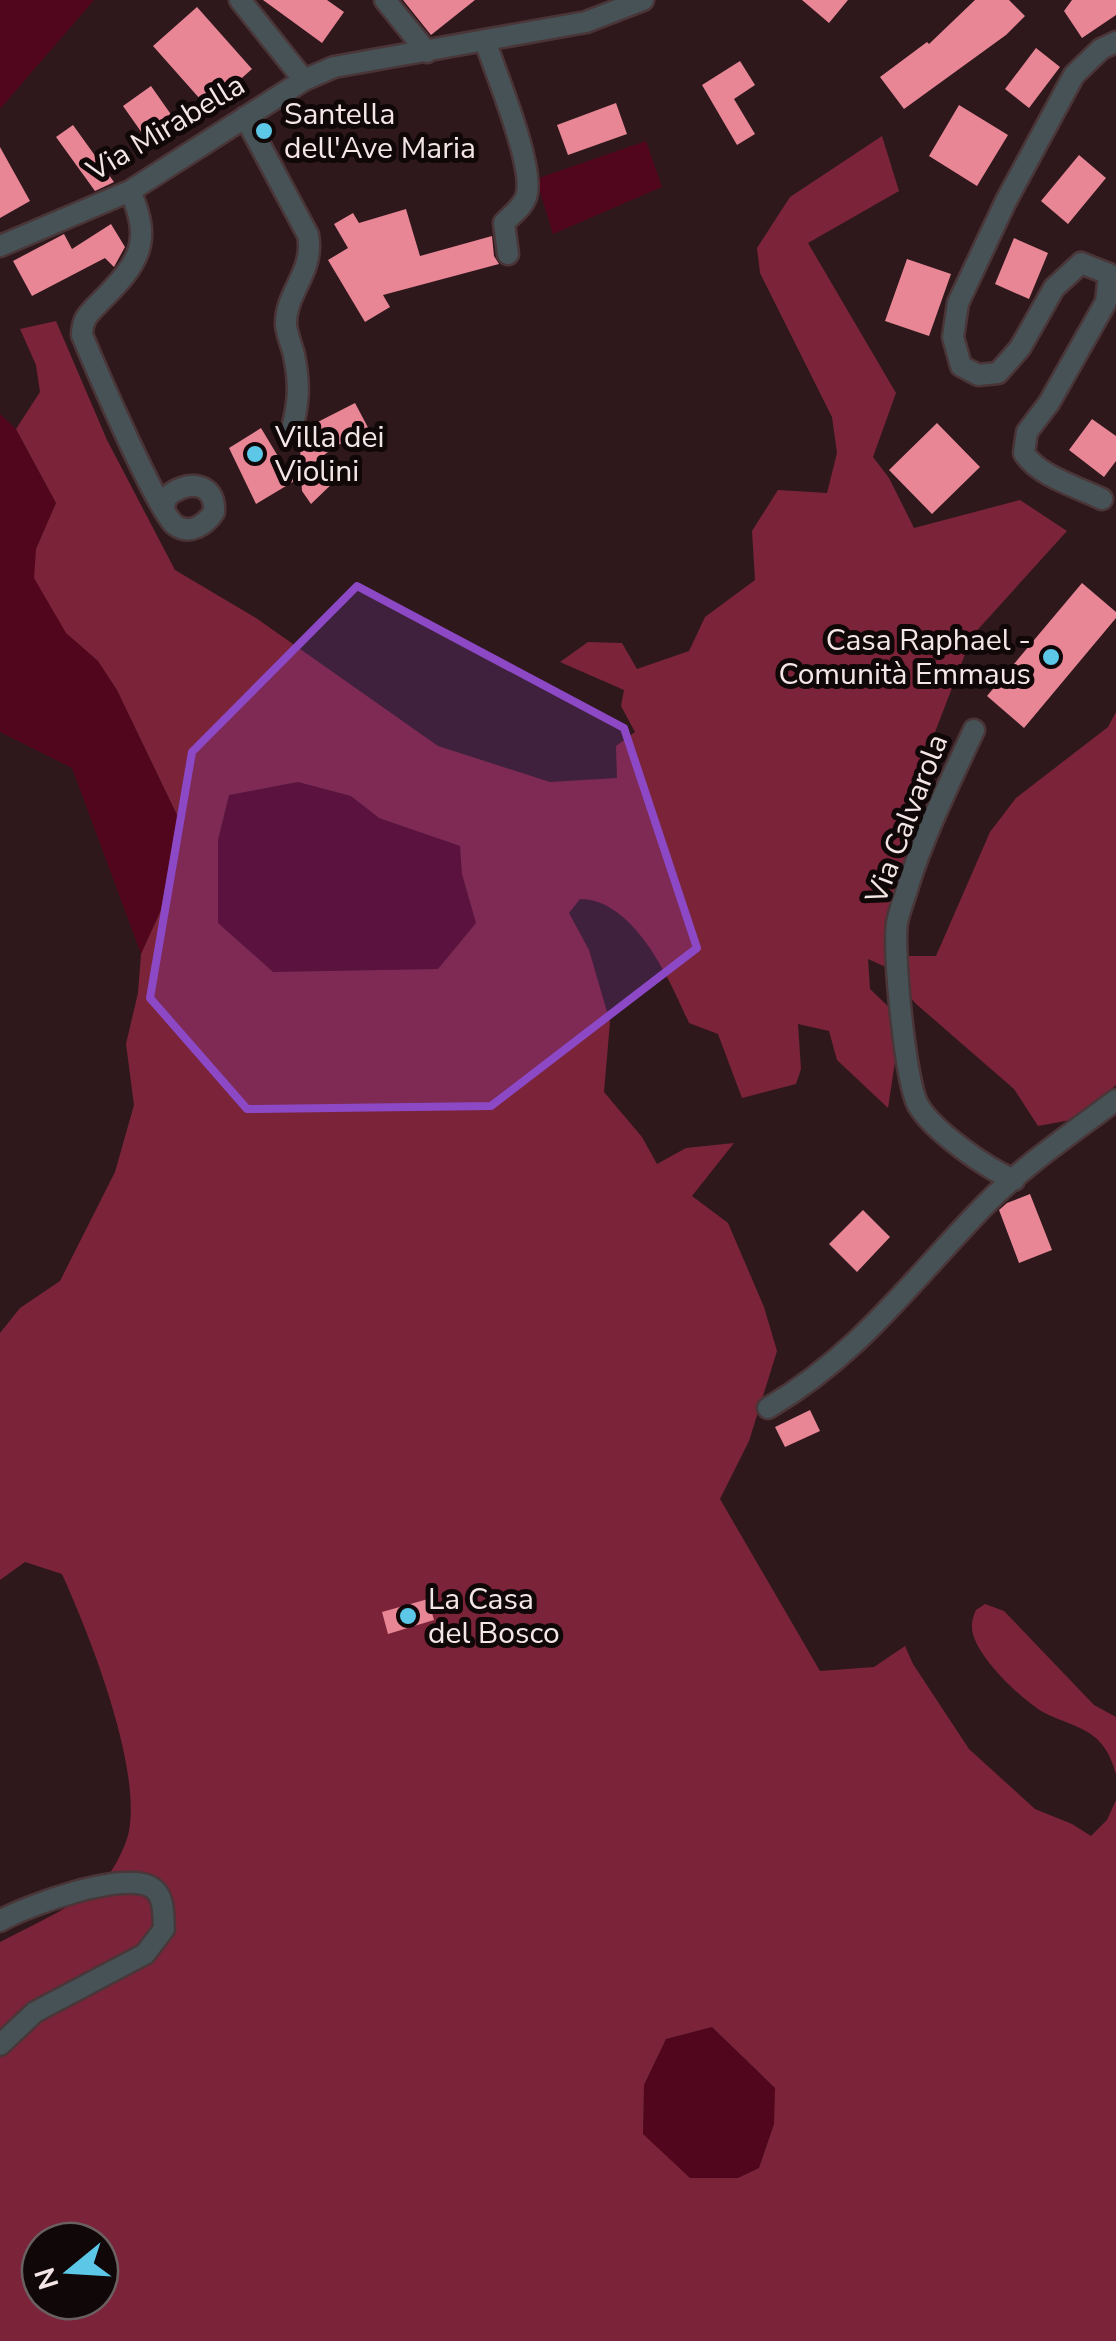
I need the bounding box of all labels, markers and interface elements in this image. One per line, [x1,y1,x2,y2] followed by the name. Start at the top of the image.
[79,65,253,192] street label: Via Mirabella
[284,94,476,169] place label: Santella dell'Ave Maria
[253,120,275,142] marker: Santella dell'Ave Maria
[274,417,384,492] place label: Villa dei Violini
[244,443,266,465] marker: Villa dei Violini
[779,620,1031,695] place label: Casa Raphael - Comunità Emmaus
[1040,646,1062,668] marker: Casa Raphael - Comunità Emmaus
[856,728,958,911] street label: Via Calvarola
[428,1579,560,1654] place label: La Casa del Bosco
[397,1605,419,1627] marker: La Casa del Bosco
[20,2221,120,2321] north arrow
[26,2263,68,2294] text: N

